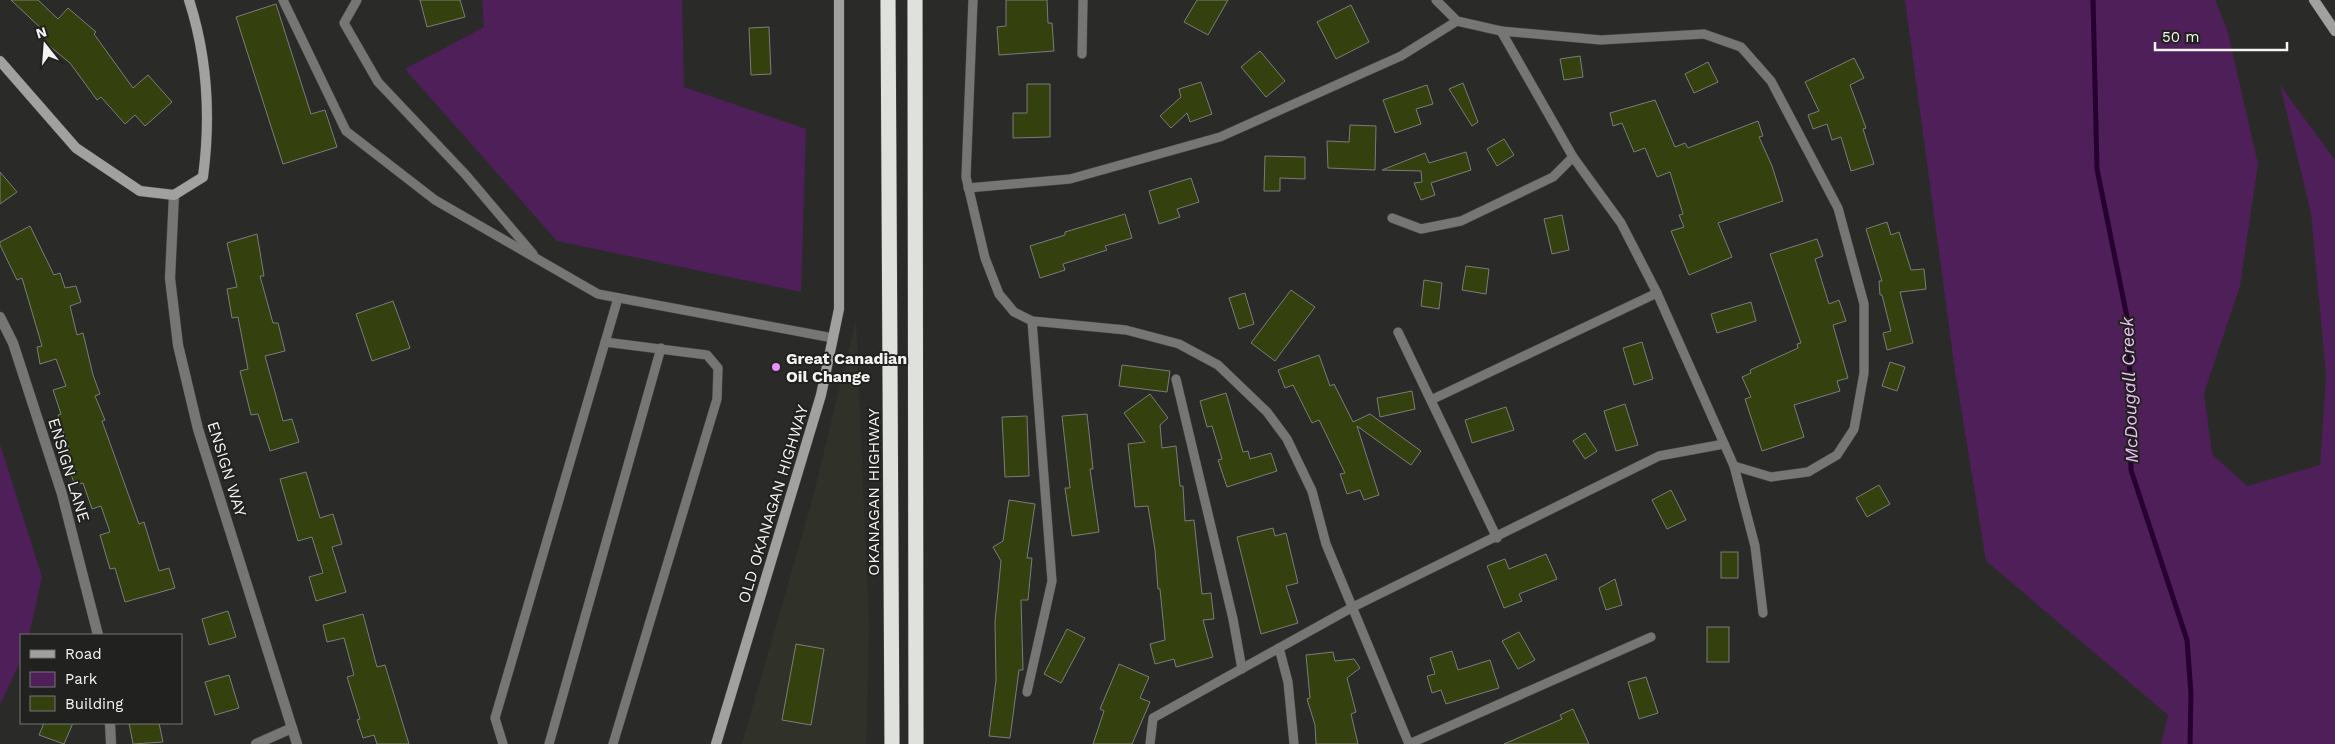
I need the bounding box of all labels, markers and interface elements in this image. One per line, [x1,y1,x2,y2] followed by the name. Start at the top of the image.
[20,20,70,70] north arrow
[2155,20,2288,52] scale bar
[34,23,48,42] text: N
[2162,28,2199,46] text: 50 m
[2116,315,2142,463] water label: McDougall Creek
[786,349,907,386] place label: Great Canadian Oil Change
[770,361,782,373] marker: Great Canadian Oil Change
[734,403,812,605] street label: OLD OKANAGAN HIGHWAY
[864,408,883,576] street label: OKANAGAN HIGHWAY
[44,416,94,524] street label: ENSIGN LANE
[203,419,251,519] street label: ENSIGN WAY
[20,634,182,724] legend
[65,645,102,663] text: Road
[65,670,98,688] text: Park
[65,695,123,713] text: Building

